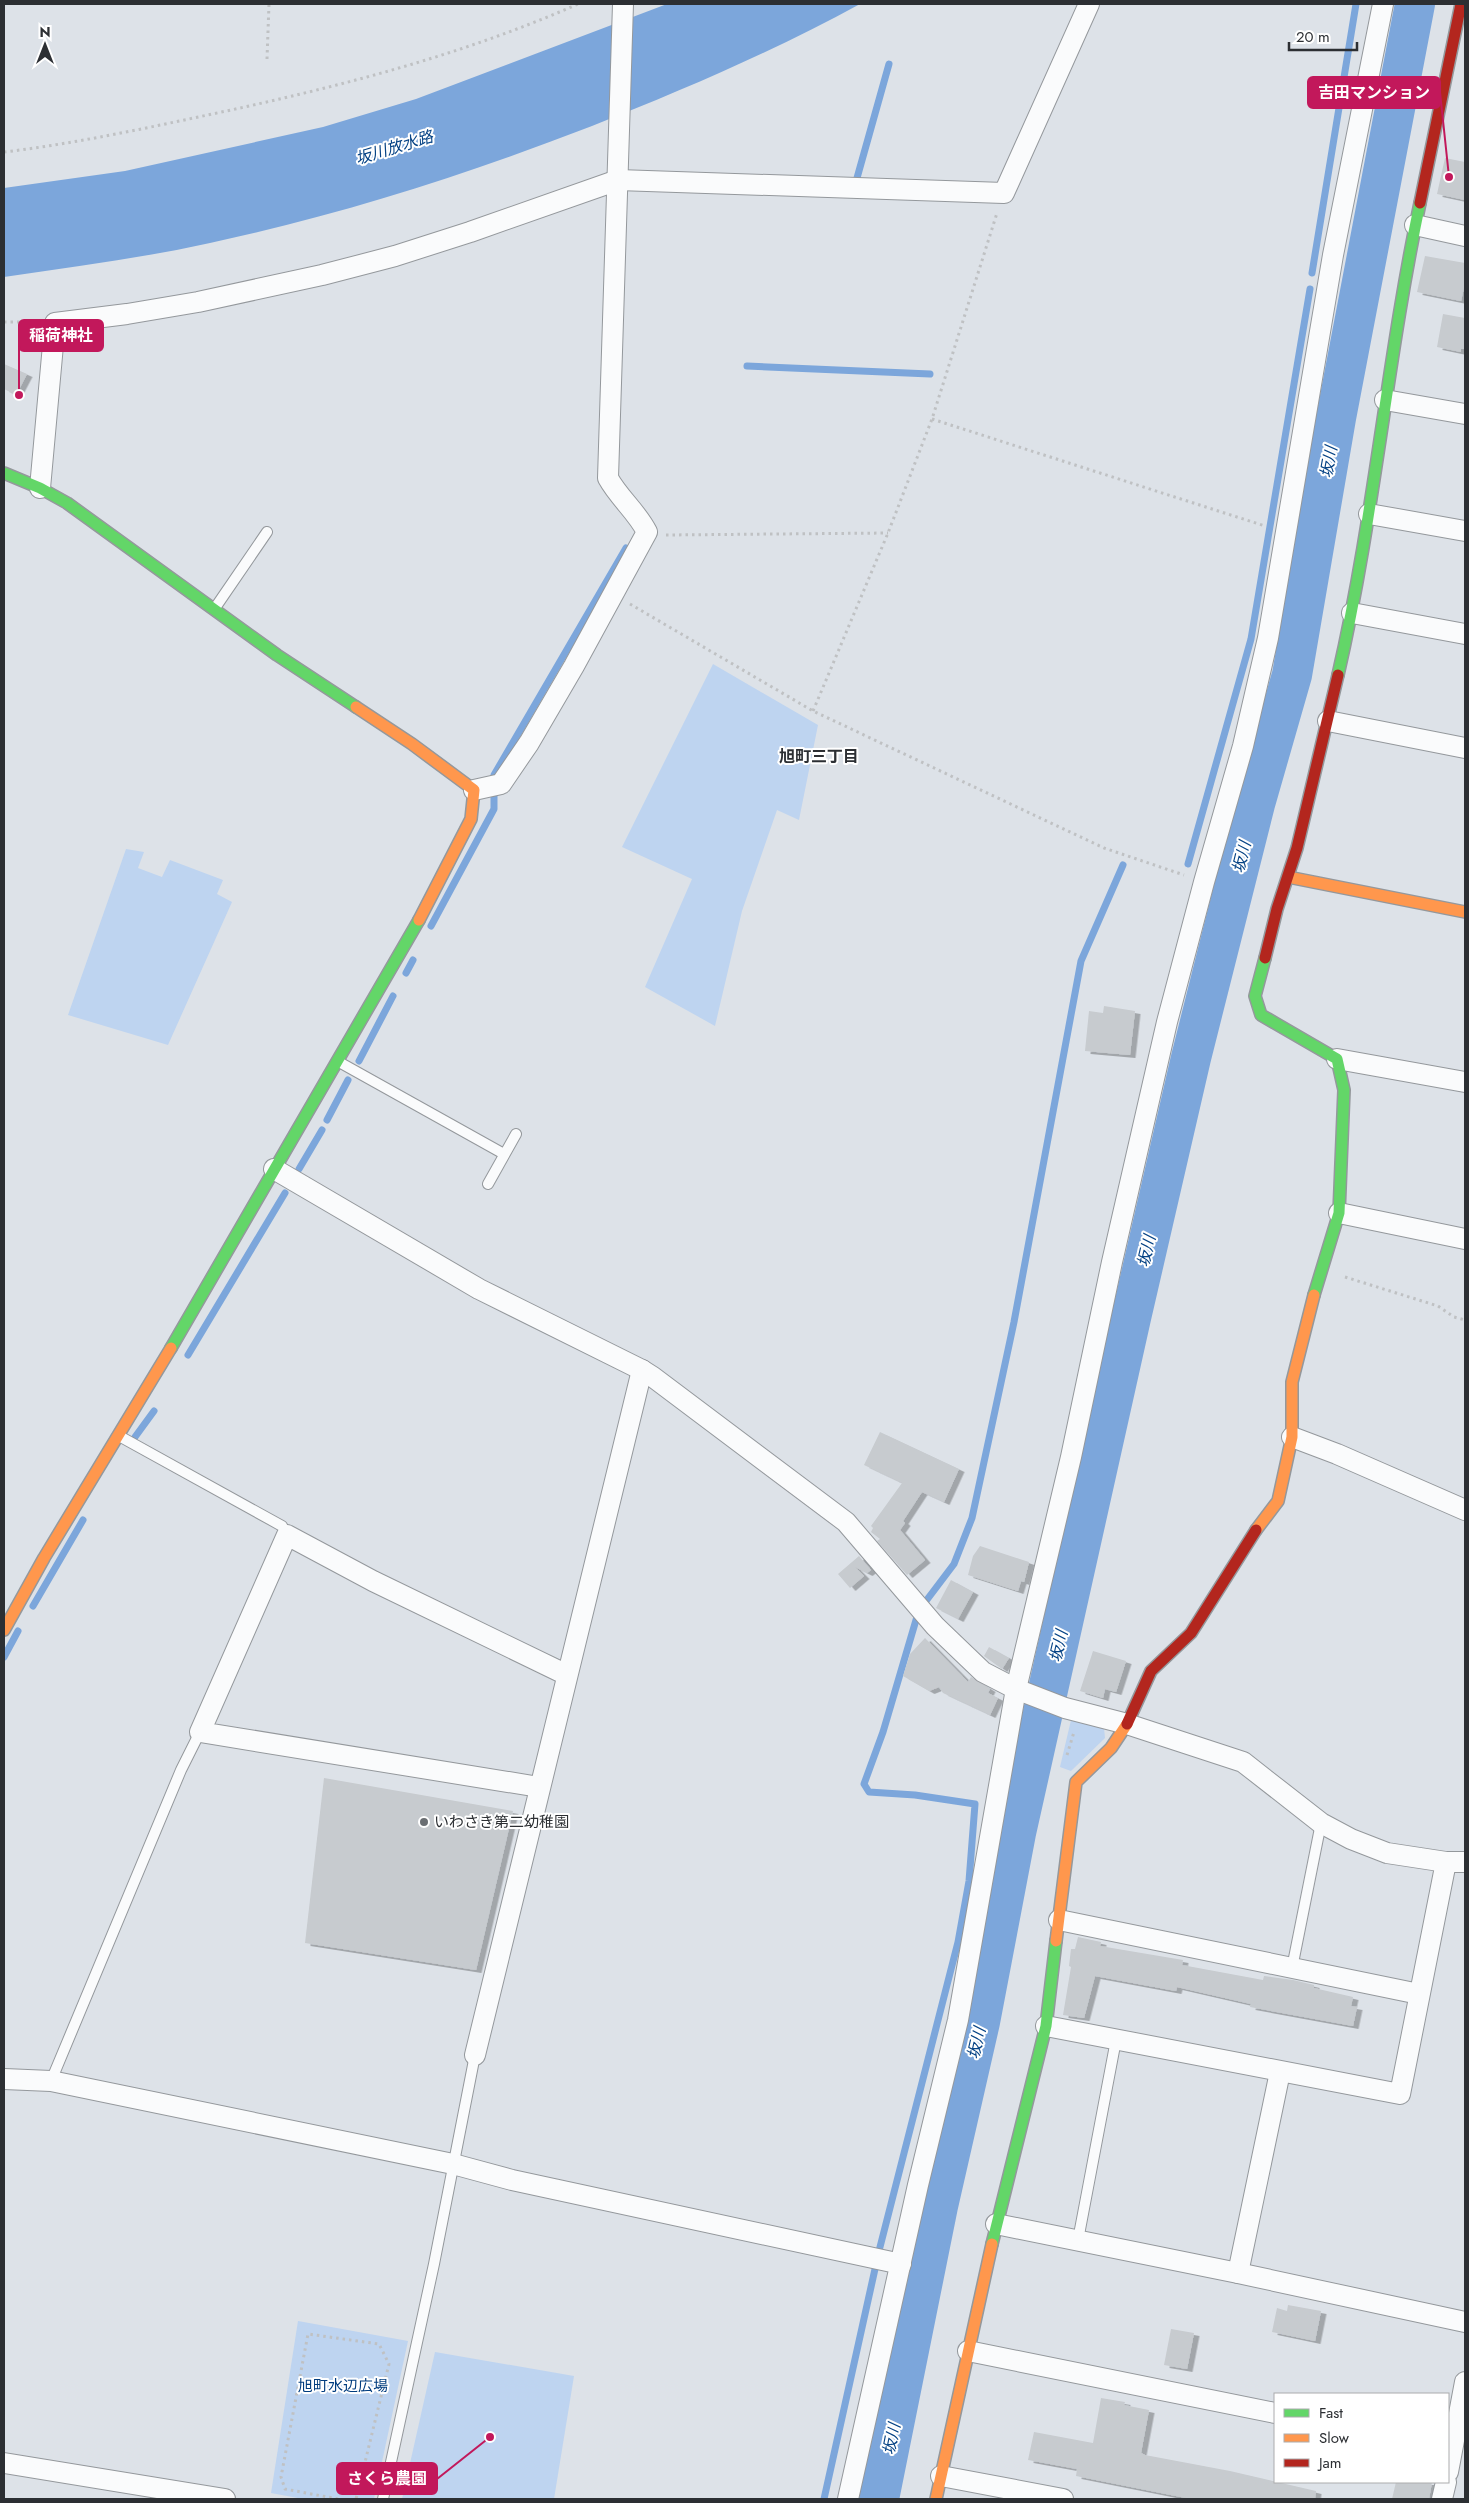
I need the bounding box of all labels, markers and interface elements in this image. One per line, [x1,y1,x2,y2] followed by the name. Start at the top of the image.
[20,20,70,70] north arrow
[1289,20,1356,52] scale bar
[39,22,51,42] text: N
[1296,26,1330,48] text: 20 m
[1308,77,1440,108] callout: 吉田マンション
[1318,81,1430,104] text: 吉田マンション
[353,124,438,170] water label: 坂川放水路
[19,320,103,351] callout: 稲荷神社
[29,324,93,347] text: 稲荷神社
[1314,442,1343,480] water label: 坂川
[779,745,859,768] district label: 旭町三丁目
[1226,837,1257,875] water label: 坂川
[1132,1231,1162,1269] water label: 坂川
[1044,1626,1074,1664] water label: 坂川
[434,1811,569,1833] place label: いわさき第二幼稚園
[418,1816,430,1828] marker: いわさき第二幼稚園
[962,2023,992,2061] water label: 坂川
[298,2375,388,2397] park label: 旭町水辺広場
[1274,2393,1449,2483] legend
[1319,2402,1343,2424] text: Fast
[877,2419,906,2457] water label: 坂川
[1319,2427,1350,2449] text: Slow
[1317,2452,1342,2474] text: Jam
[337,2463,437,2494] callout: さくら農園
[347,2467,427,2490] text: さくら農園

